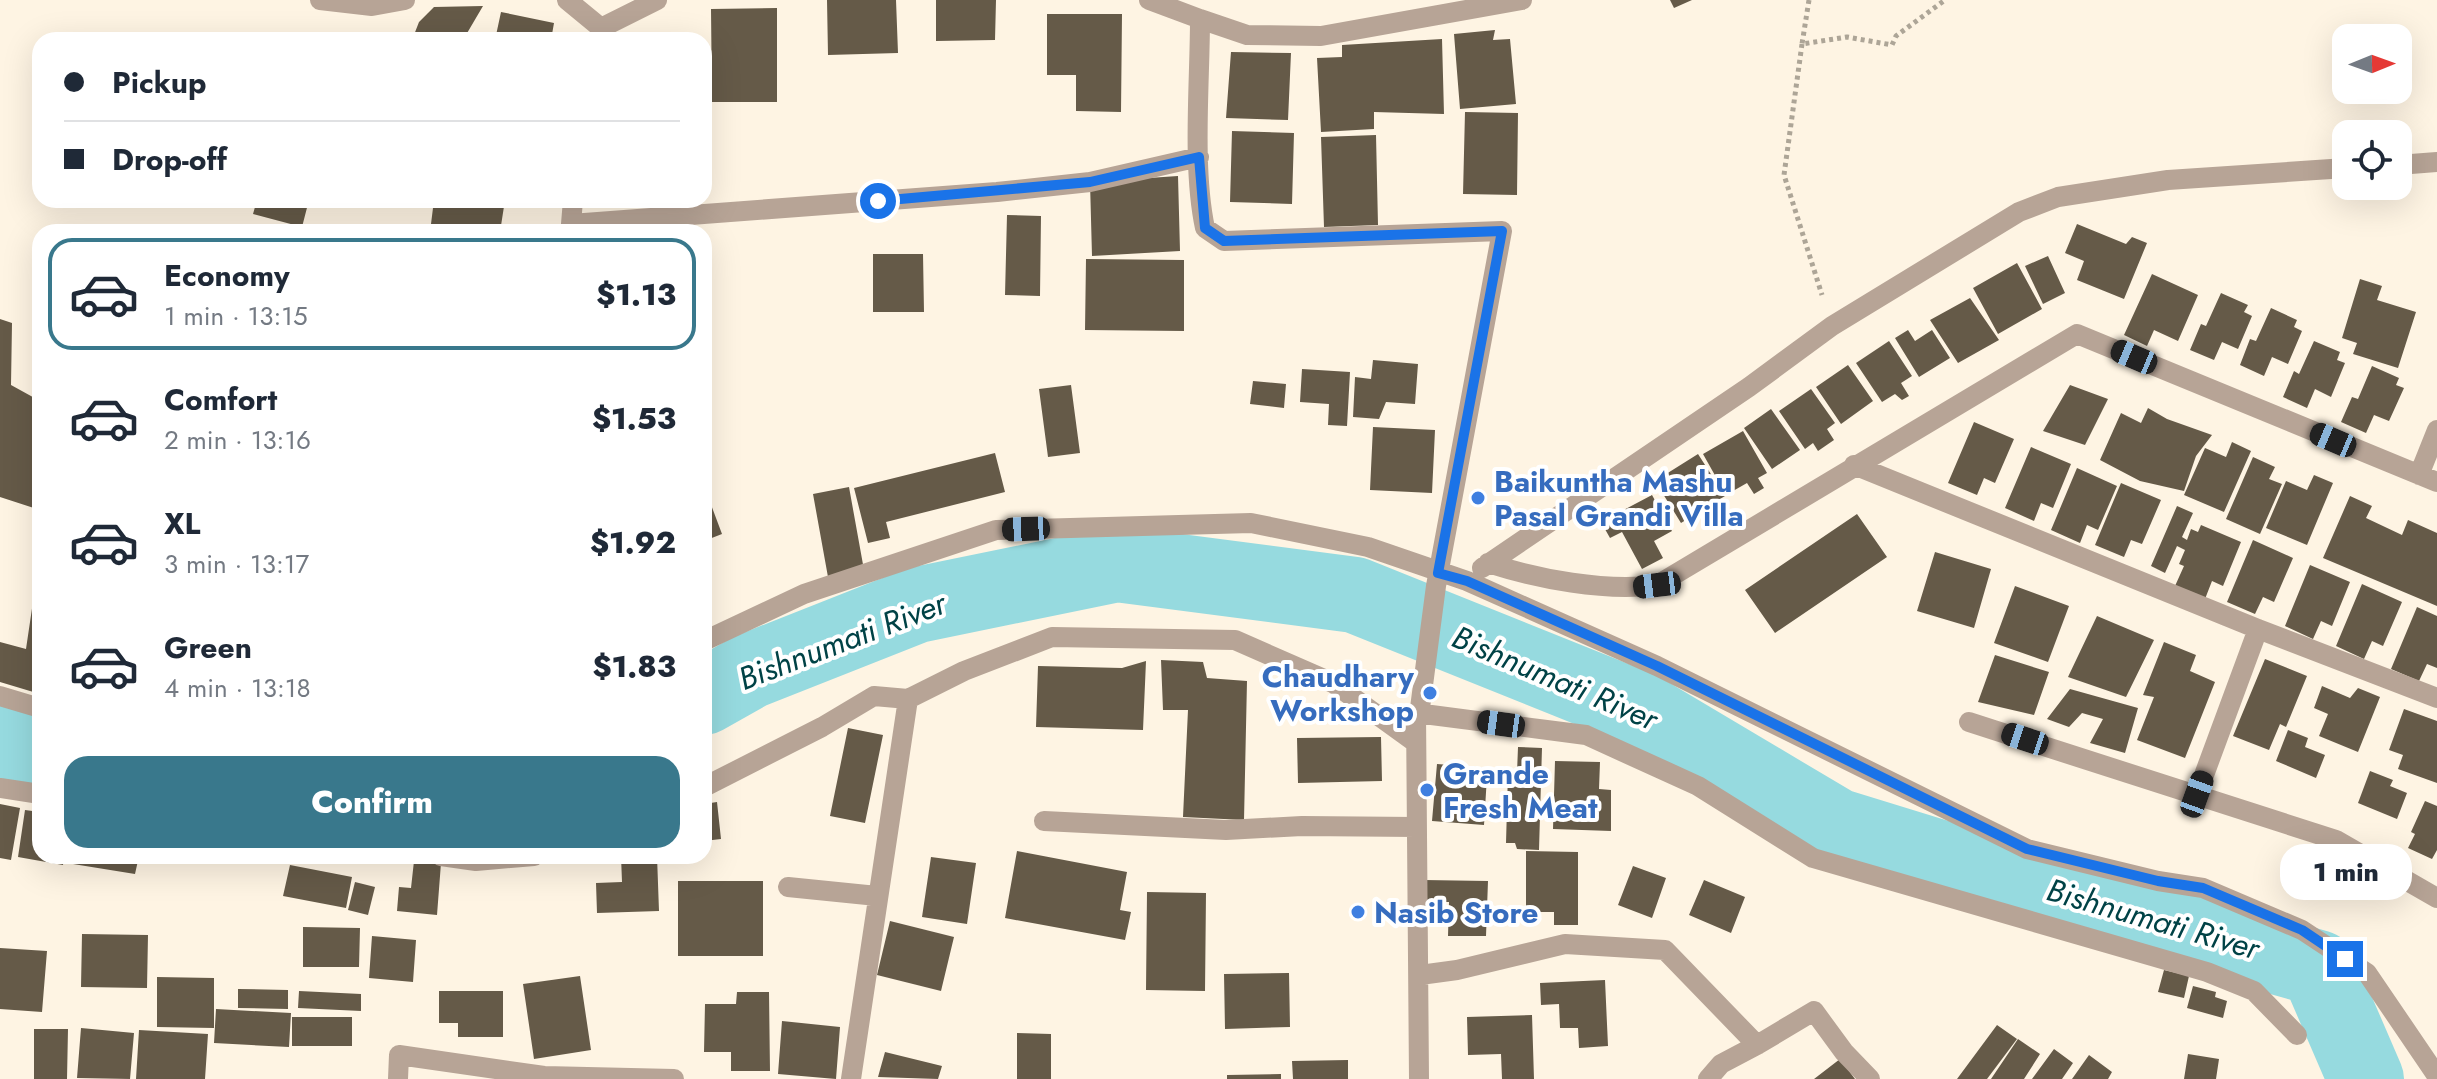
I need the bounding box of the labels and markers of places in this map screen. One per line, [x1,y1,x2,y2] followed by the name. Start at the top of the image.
[1494,460,1744,537] place label: Baikuntha Mashu Pasal Grandi Villa
[1469,489,1487,507] marker: Baikuntha Mashu Pasal Grandi Villa
[1262,655,1414,732] place label: Chaudhary Workshop
[1421,684,1439,702] marker: Chaudhary Workshop
[1443,752,1598,829] place label: Grande Fresh Meat
[1418,781,1436,799] marker: Grande Fresh Meat
[1374,891,1539,934] place label: Nasib Store
[1349,903,1367,921] marker: Nasib Store

